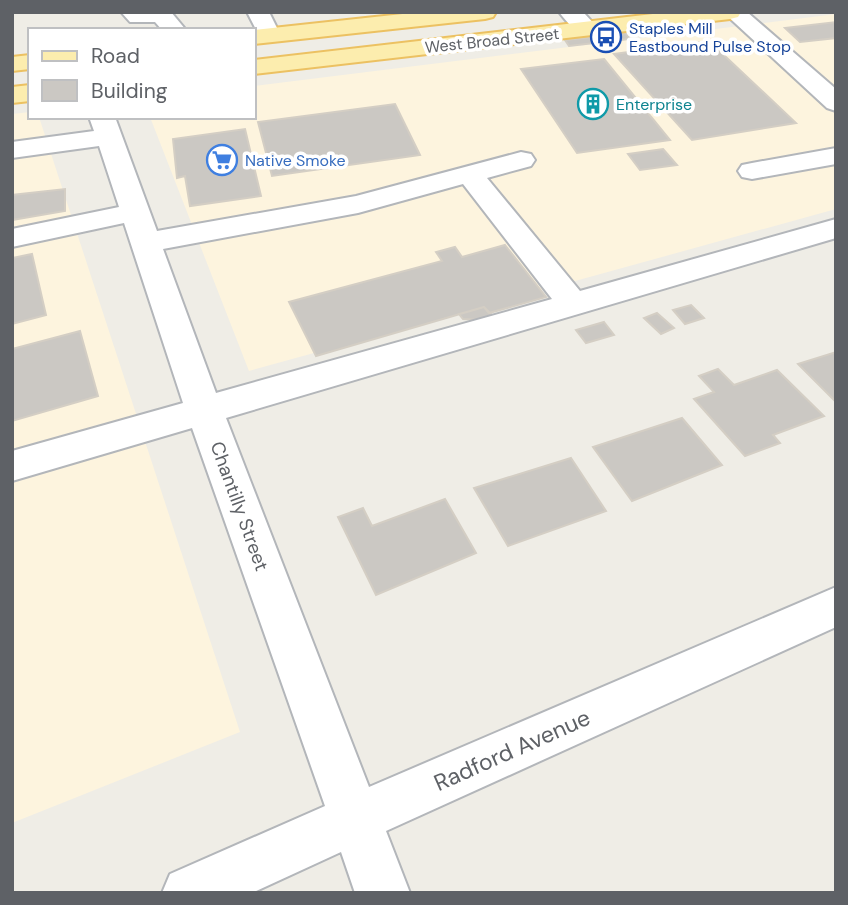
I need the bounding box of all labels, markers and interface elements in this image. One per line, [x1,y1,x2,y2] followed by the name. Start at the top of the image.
[629,18,791,57] place label: Staples Mill Eastbound Pulse Stop
[589,20,623,54] bus stop icon: Staples Mill Eastbound Pulse Stop
[424,23,560,58] street label: West Broad Street
[28,28,256,119] legend
[91,42,140,70] text: Road
[91,77,168,105] text: Building
[576,87,610,121] building icon: Enterprise
[616,94,692,115] place label: Enterprise
[205,143,239,177] supermarket icon: Native Smoke
[245,150,346,171] place label: Native Smoke
[205,438,274,574] street label: Chantilly Street
[429,702,595,798] street label: Radford Avenue

